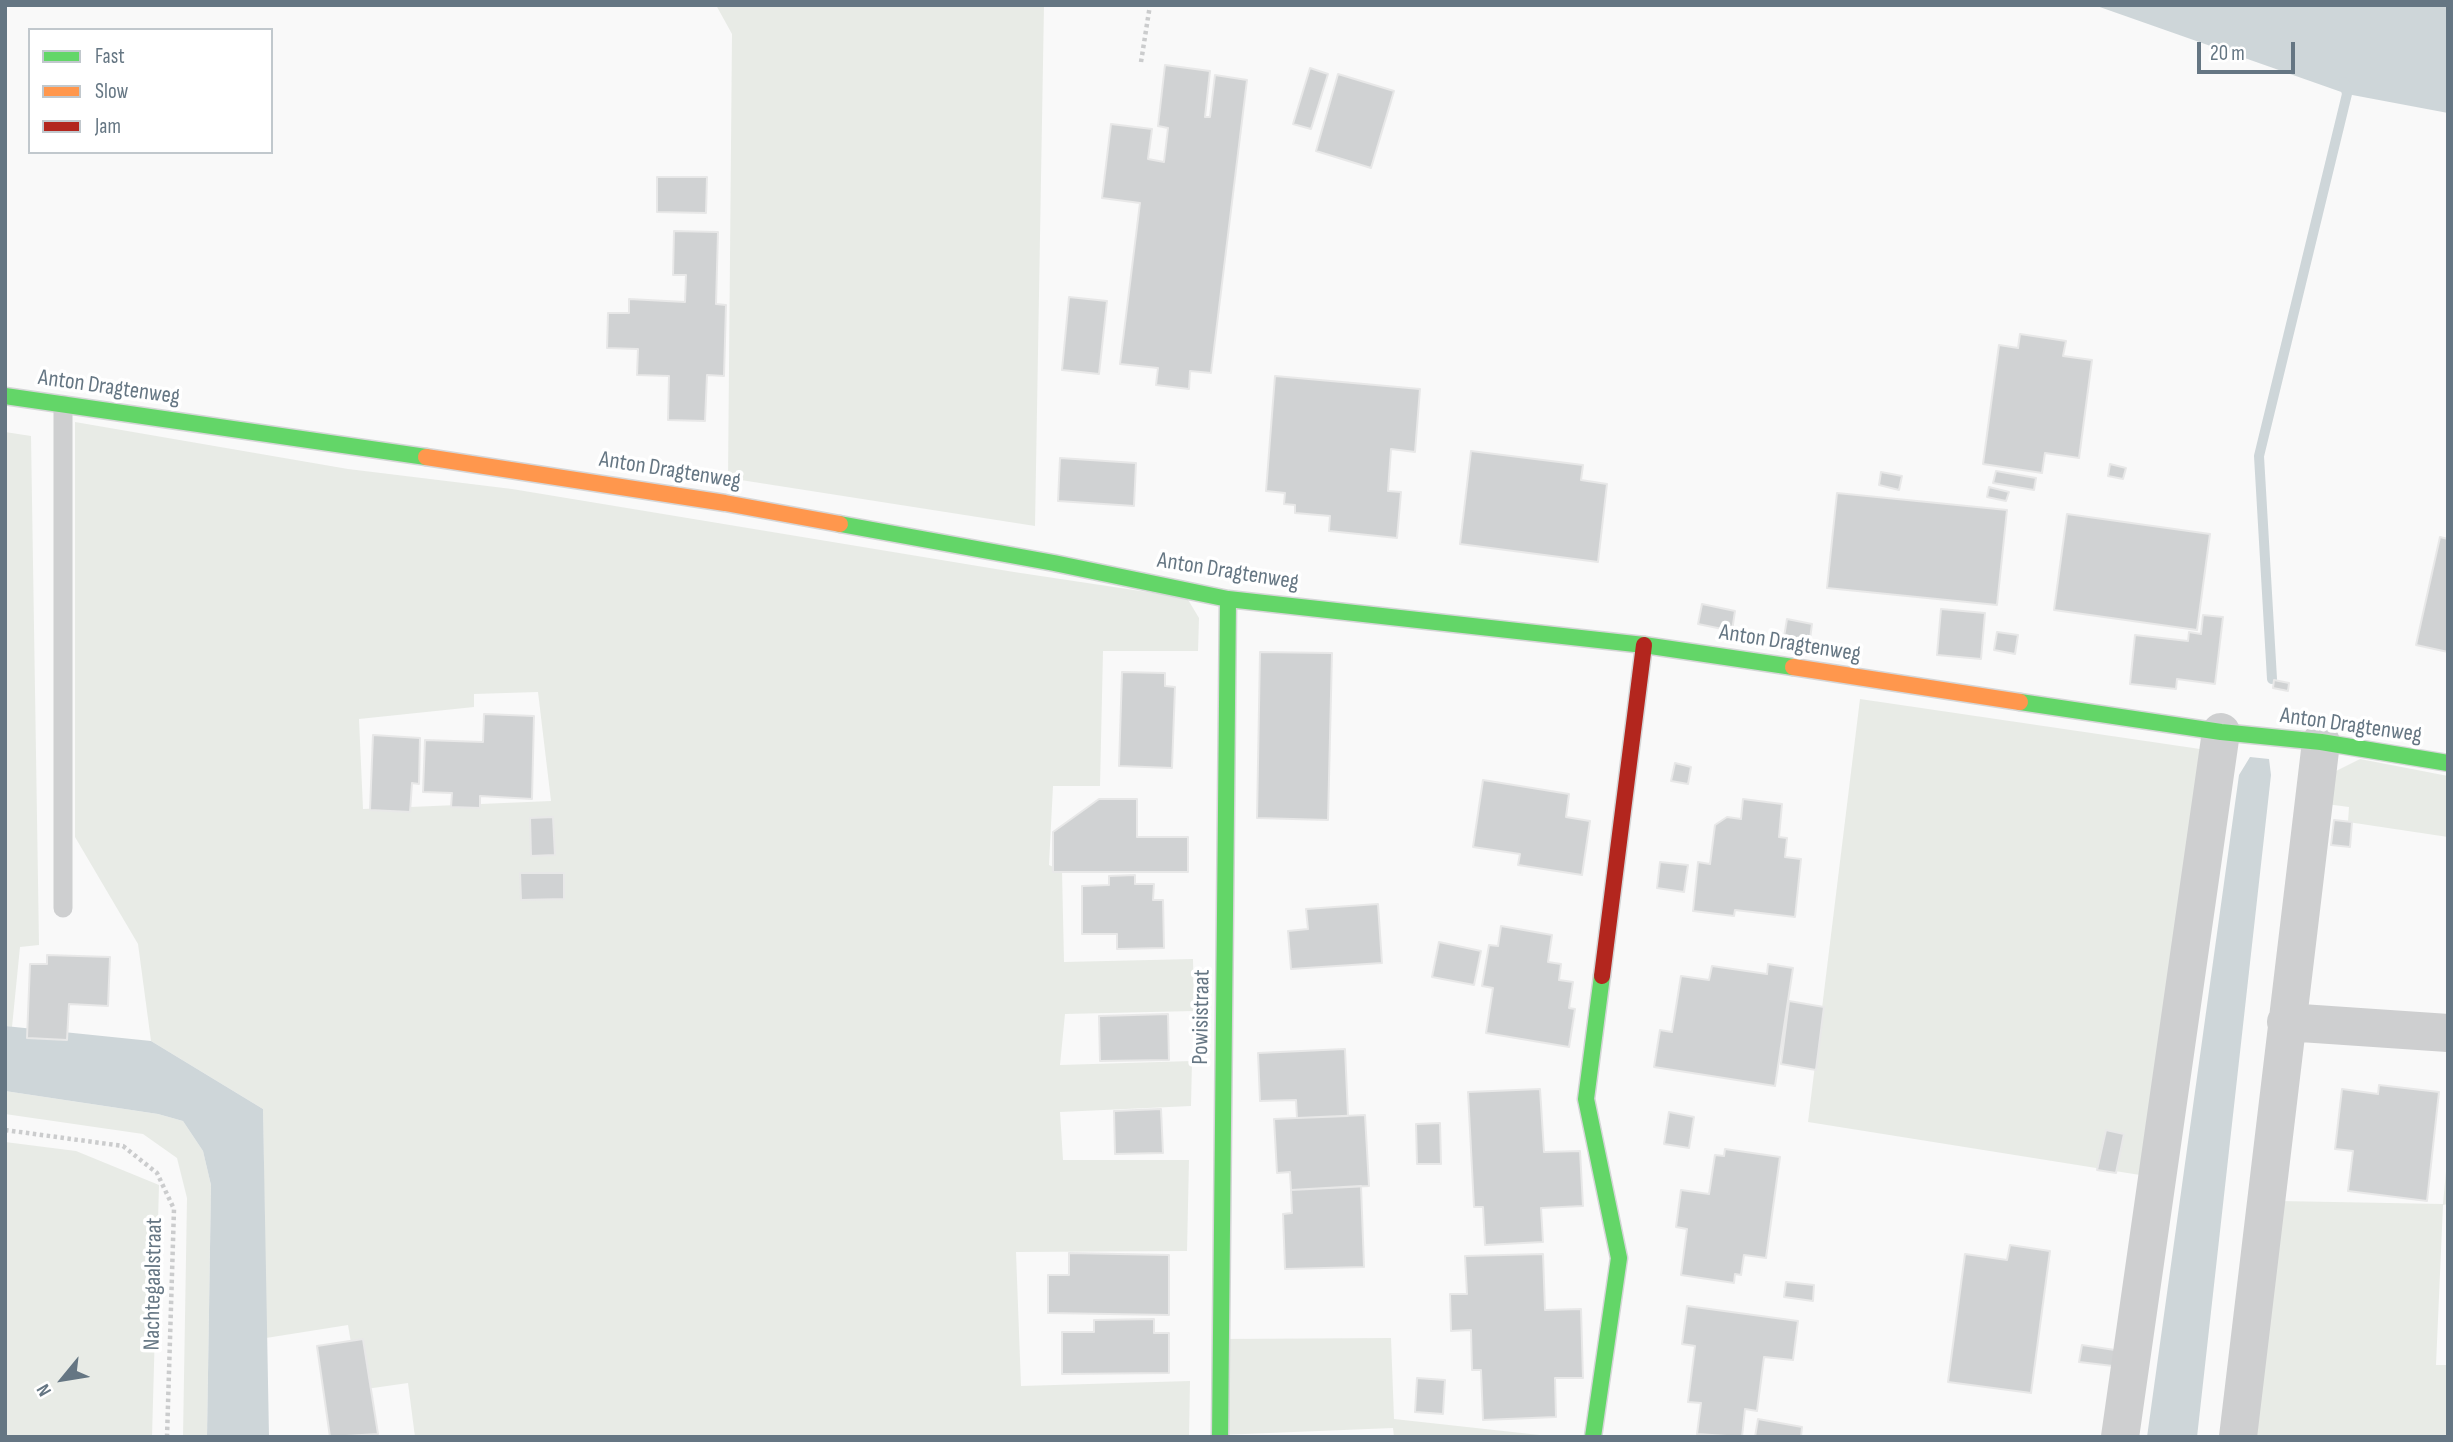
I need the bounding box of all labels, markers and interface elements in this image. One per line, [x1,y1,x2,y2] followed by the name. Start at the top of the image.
[28,28,273,154] legend
[2201,28,2299,72] scale bar
[2210,41,2245,66] text: 20 m
[95,44,125,69] text: Fast
[95,79,128,104] text: Slow
[95,114,121,139] text: Jam
[36,364,182,412] street label: Anton Dragtenweg
[597,446,743,496] street label: Anton Dragtenweg
[1155,547,1301,597] street label: Anton Dragtenweg
[1717,619,1863,669] street label: Anton Dragtenweg
[2278,702,2424,750] street label: Anton Dragtenweg
[1187,969,1217,1065] street label: Powisistraat
[139,1217,169,1351] street label: Nachtegaalstraat
[28,1344,98,1414] north arrow
[32,1380,57,1400] text: N

